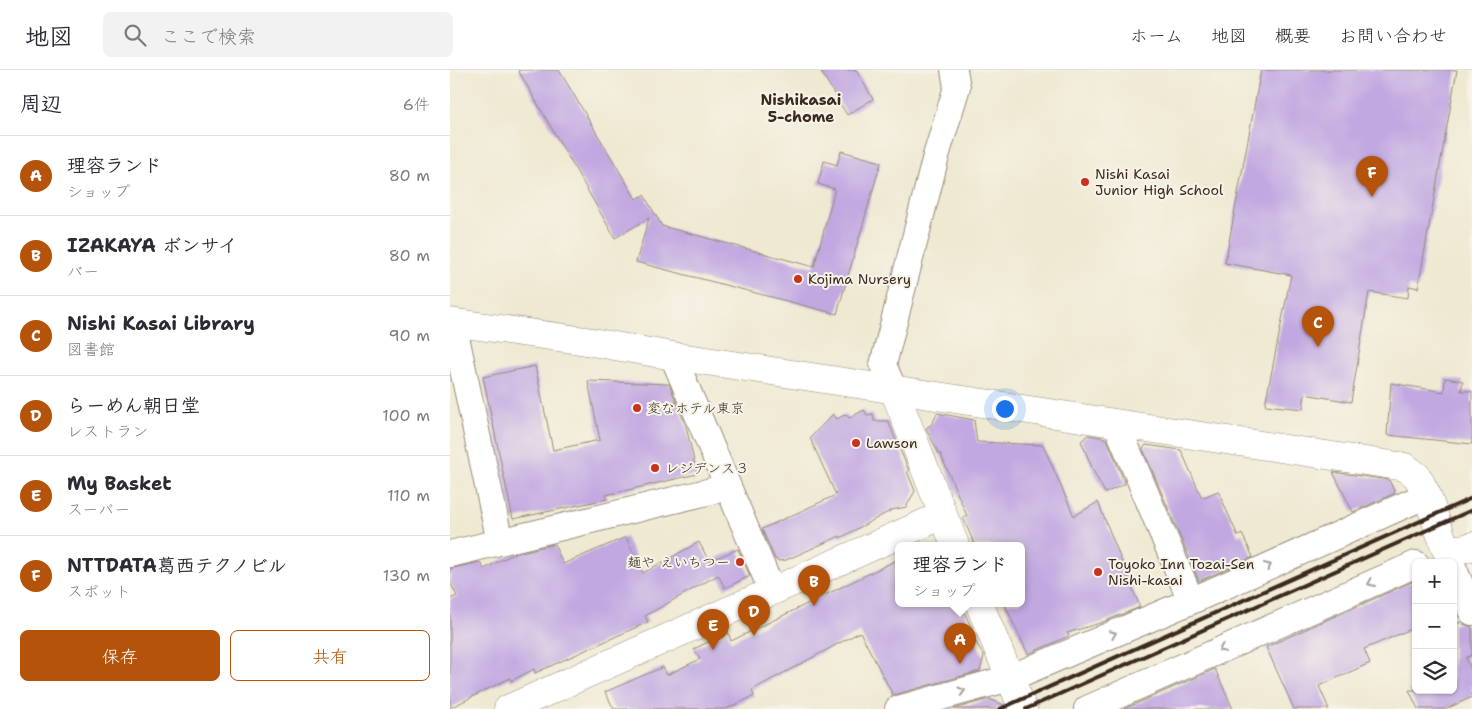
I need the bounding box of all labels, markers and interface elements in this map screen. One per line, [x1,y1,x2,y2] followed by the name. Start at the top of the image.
[103,12,453,57] search box
[25,21,73,53] text: 地図
[121,21,149,49] icon: search
[161,24,256,49] text: ここで検索
[1130,24,1183,48] text: ホーム
[1211,24,1247,48] text: 地図
[1275,24,1311,48] text: 概要
[1339,24,1447,48] text: お問い合わせ
[20,90,62,118] text: 周辺
[761,90,841,127] district label: Nishikasai 5-chome
[403,94,430,115] text: 6件
[67,153,162,178] text: 理容ランド
[1356,156,1388,197] pin: F
[30,165,42,186] text: A
[389,165,430,186] text: 80 m
[1095,165,1224,199] place label: Nishi Kasai Junior High School
[1079,176,1091,188] marker: Nishi Kasai Junior High School
[67,181,130,202] text: ショップ
[67,233,237,258] text: IZAKAYA ボンサイ
[31,245,41,266] text: B
[389,245,430,266] text: 80 m
[67,261,99,282] text: バー
[808,270,911,288] place label: Kojima Nursery
[792,273,804,285] marker: Kojima Nursery
[1302,306,1334,347] pin: C
[67,311,255,336] text: Nishi Kasai Library
[31,325,41,346] text: C
[389,325,430,346] text: 90 m
[67,339,115,360] text: 図書館
[67,393,200,418] text: らーめん朝日堂
[992,396,1018,422] your location
[647,399,744,417] place label: 変なホテル東京
[631,402,643,414] marker: 変なホテル東京
[30,405,42,426] text: D
[382,405,430,426] text: 100 m
[67,421,148,442] text: レストラン
[866,434,918,452] place label: Lawson
[850,437,862,449] marker: Lawson
[665,459,749,477] place label: レジデンス３
[649,462,661,474] marker: レジデンス３
[67,471,171,496] text: My Basket
[31,485,41,506] text: E
[387,485,430,506] text: 110 m
[67,499,130,520] text: スーパー
[895,542,1025,607] popup
[912,552,1008,577] text: 理容ランド
[67,553,287,578] text: NTTDATA葛西テクノビル
[627,553,730,571] place label: 麺や えいちつー
[1108,555,1255,589] place label: Toyoko Inn Tozai-Sen Nishi-kasai
[734,556,746,568] marker: 麺や えいちつー
[1412,559,1457,694] map controls
[1412,559,1457,604] button: +
[1263,562,1272,573] one-way arrow
[31,565,41,586] text: F
[383,565,430,586] text: 130 m
[798,565,830,606] pin: B
[1092,566,1104,578] marker: Toyoko Inn Tozai-Sen Nishi-kasai
[1367,577,1376,588] one-way arrow
[912,580,976,601] text: ショップ
[67,581,131,602] text: スポット
[738,595,770,636] pin: D
[1412,604,1457,649] button: −
[697,609,729,650] pin: E
[944,623,976,664] pin: A
[1108,629,1117,640] one-way arrow
[20,630,220,681] button: 保存
[230,630,430,681] button: 共有
[1218,642,1227,653] one-way arrow
[1412,649,1457,694] button: layers
[957,686,966,697] one-way arrow

